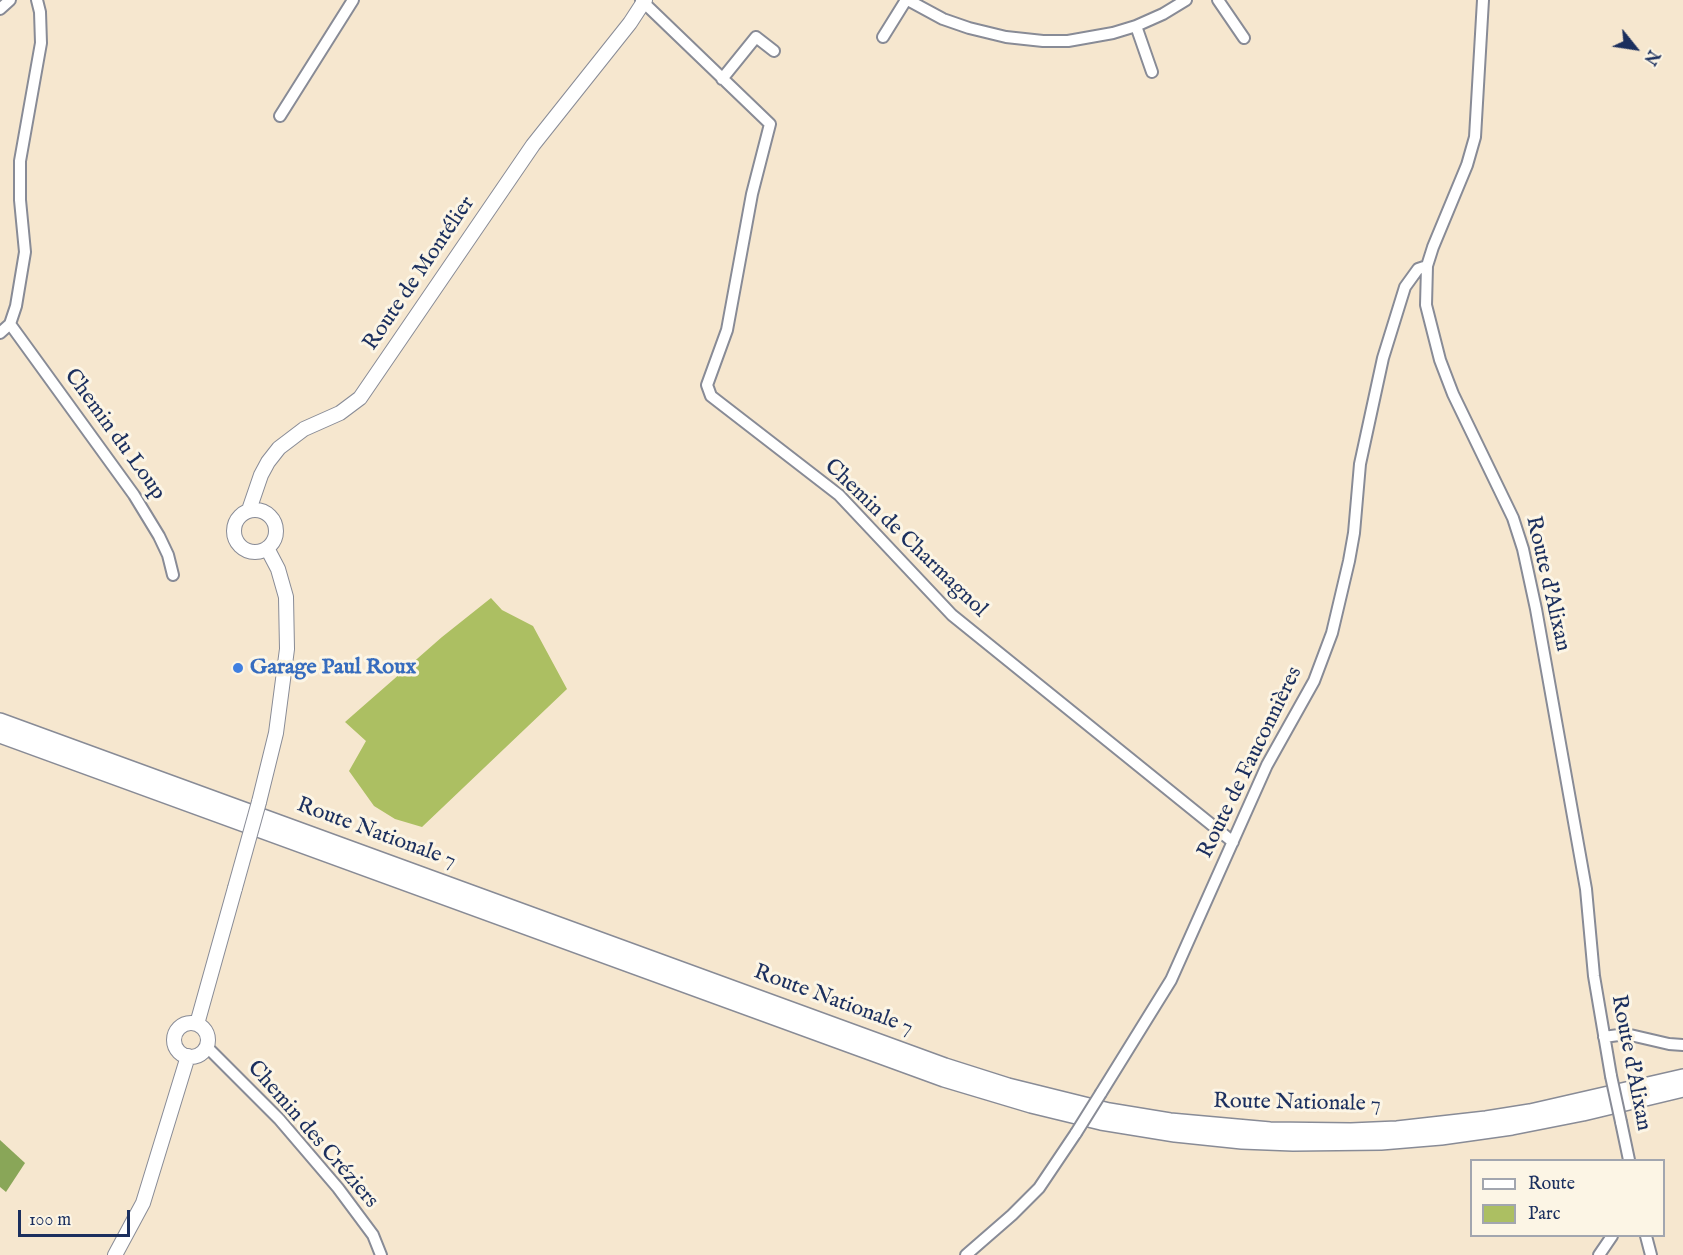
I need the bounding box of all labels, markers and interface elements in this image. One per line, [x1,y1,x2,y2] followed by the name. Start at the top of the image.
[1605,18,1665,78] north arrow
[1638,46,1663,68] text: N
[359,192,481,356] street label: Route de Montélier
[58,364,170,506] street label: Chemin du Loup
[818,454,992,624] street label: Chemin de Charmagnol
[1519,514,1575,654] street label: Route d'Alixan
[250,655,416,681] place label: Garage Paul Roux
[231,661,245,675] marker: Garage Paul Roux
[1193,663,1309,863] street label: Route de Fauconnières
[293,793,459,875] street label: Route Nationale 7
[750,960,916,1042] street label: Route Nationale 7
[1604,993,1656,1133] street label: Route d'Alixan
[241,1056,383,1214] street label: Chemin des Créziers
[1213,1089,1381,1119] street label: Route Nationale 7
[1470,1159,1665,1237] legend
[1528,1173,1575,1196] text: Route
[21,1198,134,1236] scale bar
[1528,1203,1560,1226] text: Parc
[29,1209,71,1232] text: 100 m

